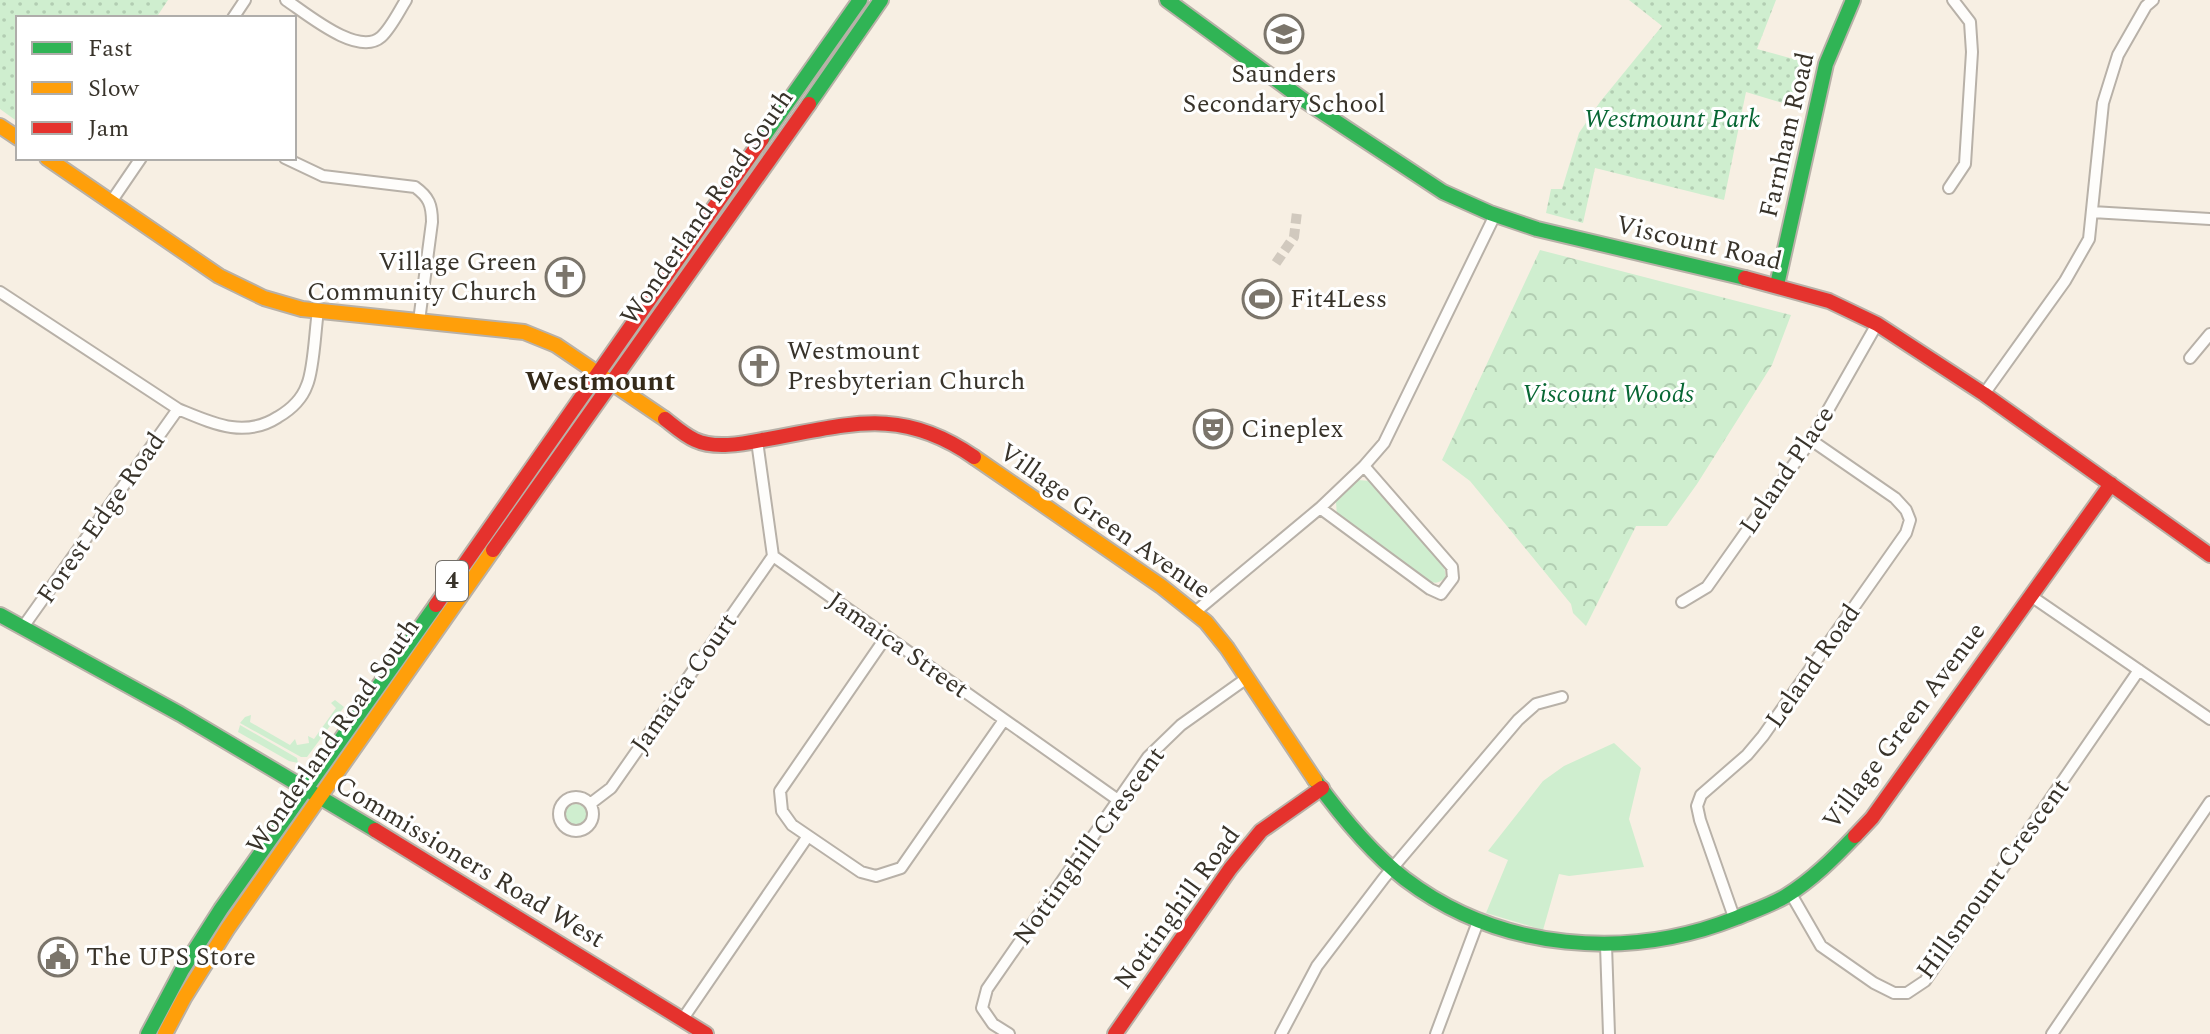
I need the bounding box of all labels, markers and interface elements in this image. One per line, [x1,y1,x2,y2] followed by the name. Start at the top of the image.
[1263,13,1305,55] school or university icon: Saunders Secondary School
[16,16,296,160] legend
[88,31,133,67] text: Fast
[1749,48,1825,222] street label: Farnham Road
[1183,54,1385,124] place label: Saunders Secondary School
[88,71,140,107] text: Slow
[610,81,804,333] street label: Wonderland Road South
[1584,99,1760,139] park label: Westmount Park
[88,111,129,147] text: Jam
[1612,204,1786,282] street label: Viscount Road
[307,242,537,312] place label: Village Green Community Church
[544,256,586,298] church icon: Village Green Community Church
[1241,278,1283,320] sports icon: Fit4Less
[1290,279,1387,319] place label: Fit4Less
[787,331,1025,401] place label: Westmount Presbyterian Church
[738,345,780,387] church icon: Westmount Presbyterian Church
[525,360,675,403] district label: Westmount
[1522,374,1694,414] park label: Viscount Woods
[1729,398,1845,542] street label: Leland Place
[1192,408,1234,450] theatre icon: Cineplex
[1241,409,1343,449] place label: Cineplex
[27,424,175,612] street label: Forest Edge Road
[991,433,1219,609] street label: Village Green Avenue
[436,561,468,601] road number: 4
[819,581,977,709] street label: Jamaica Street
[1755,595,1871,737] street label: Leland Road
[621,604,747,762] street label: Jamaica Court
[236,610,430,862] street label: Wonderland Road South
[1812,614,1996,838] street label: Village Green Avenue
[1003,738,1175,954] street label: Nottinghill Crescent
[327,765,613,959] street label: Commissioners Road West
[1906,770,2080,988] street label: Hillsmount Crescent
[1104,818,1250,998] street label: Nottinghill Road
[37,936,79,978] public building icon: The UPS Store
[86,937,256,977] place label: The UPS Store

